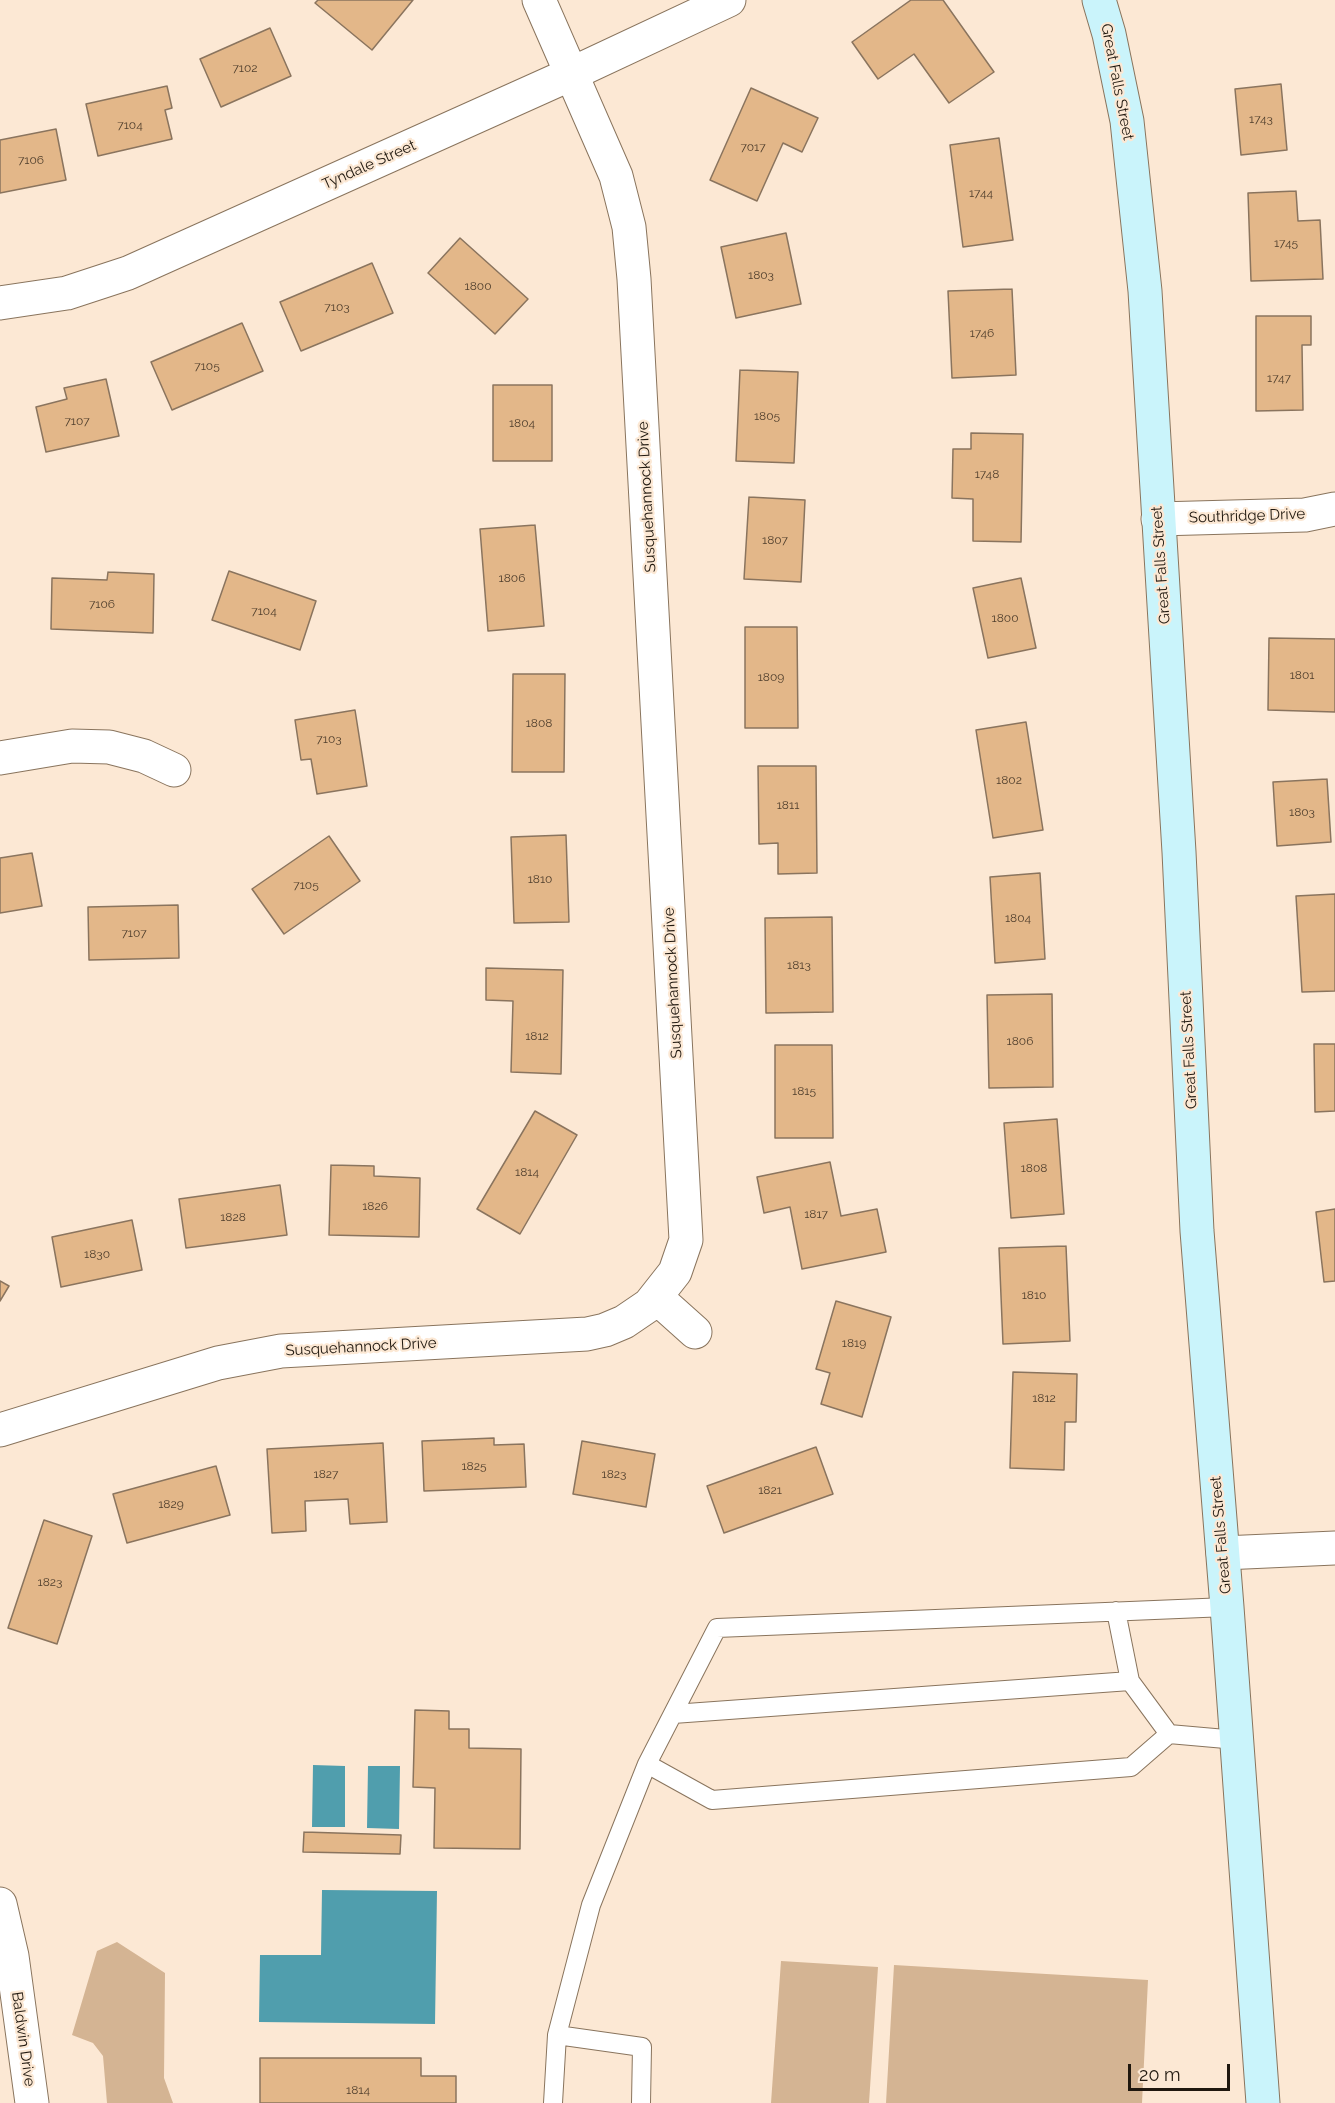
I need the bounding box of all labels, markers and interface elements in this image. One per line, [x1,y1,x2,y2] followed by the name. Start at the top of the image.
[1097,22,1137,142] street label: Great Falls Street
[232,61,258,75] house number: 7102
[1249,112,1273,126] house number: 1743
[117,118,143,132] house number: 7104
[319,136,419,194] street label: Tyndale Street
[740,140,766,154] house number: 7017
[18,153,44,167] house number: 7106
[969,186,993,200] house number: 1744
[1274,236,1298,250] house number: 1745
[748,268,774,282] house number: 1803
[465,279,491,293] house number: 1800
[324,300,350,314] house number: 7103
[970,326,994,340] house number: 1746
[194,359,220,373] house number: 7105
[1267,371,1291,385] house number: 1747
[754,409,780,423] house number: 1805
[64,414,90,428] house number: 7107
[509,416,535,430] house number: 1804
[634,421,660,573] street label: Susquehannock Drive
[975,467,999,481] house number: 1748
[1148,505,1174,625] street label: Great Falls Street
[1189,505,1305,527] street label: Southridge Drive
[762,533,788,547] house number: 1807
[499,571,525,585] house number: 1806
[89,597,115,611] house number: 7106
[251,604,277,618] house number: 7104
[992,611,1018,625] house number: 1800
[1290,668,1314,682] house number: 1801
[758,670,784,684] house number: 1809
[526,716,552,730] house number: 1808
[316,732,342,746] house number: 7103
[996,773,1022,787] house number: 1802
[777,798,799,812] house number: 1811
[1289,805,1315,819] house number: 1803
[528,872,552,886] house number: 1810
[293,878,319,892] house number: 7105
[660,907,686,1059] street label: Susquehannock Drive
[1005,911,1031,925] house number: 1804
[121,926,147,940] house number: 7107
[787,958,811,972] house number: 1813
[1177,990,1201,1110] street label: Great Falls Street
[525,1029,549,1043] house number: 1812
[1007,1034,1033,1048] house number: 1806
[792,1084,816,1098] house number: 1815
[1021,1161,1047,1175] house number: 1808
[515,1165,539,1179] house number: 1814
[362,1199,388,1213] house number: 1826
[804,1207,828,1221] house number: 1817
[220,1210,246,1224] house number: 1828
[84,1247,110,1261] house number: 1830
[1022,1288,1046,1302] house number: 1810
[285,1334,437,1360] street label: Susquehannock Drive
[842,1336,866,1350] house number: 1819
[1032,1391,1056,1405] house number: 1812
[461,1459,487,1473] house number: 1825
[314,1467,338,1481] house number: 1827
[602,1467,626,1481] house number: 1823
[1207,1475,1235,1595] street label: Great Falls Street
[758,1483,782,1497] house number: 1821
[158,1497,184,1511] house number: 1829
[38,1575,62,1589] house number: 1823
[7,1991,39,2087] street label: Baldwin Drive
[1131,2052,1233,2090] scale bar
[1139,2064,1181,2085] text: 20 m
[346,2083,370,2097] house number: 1814

